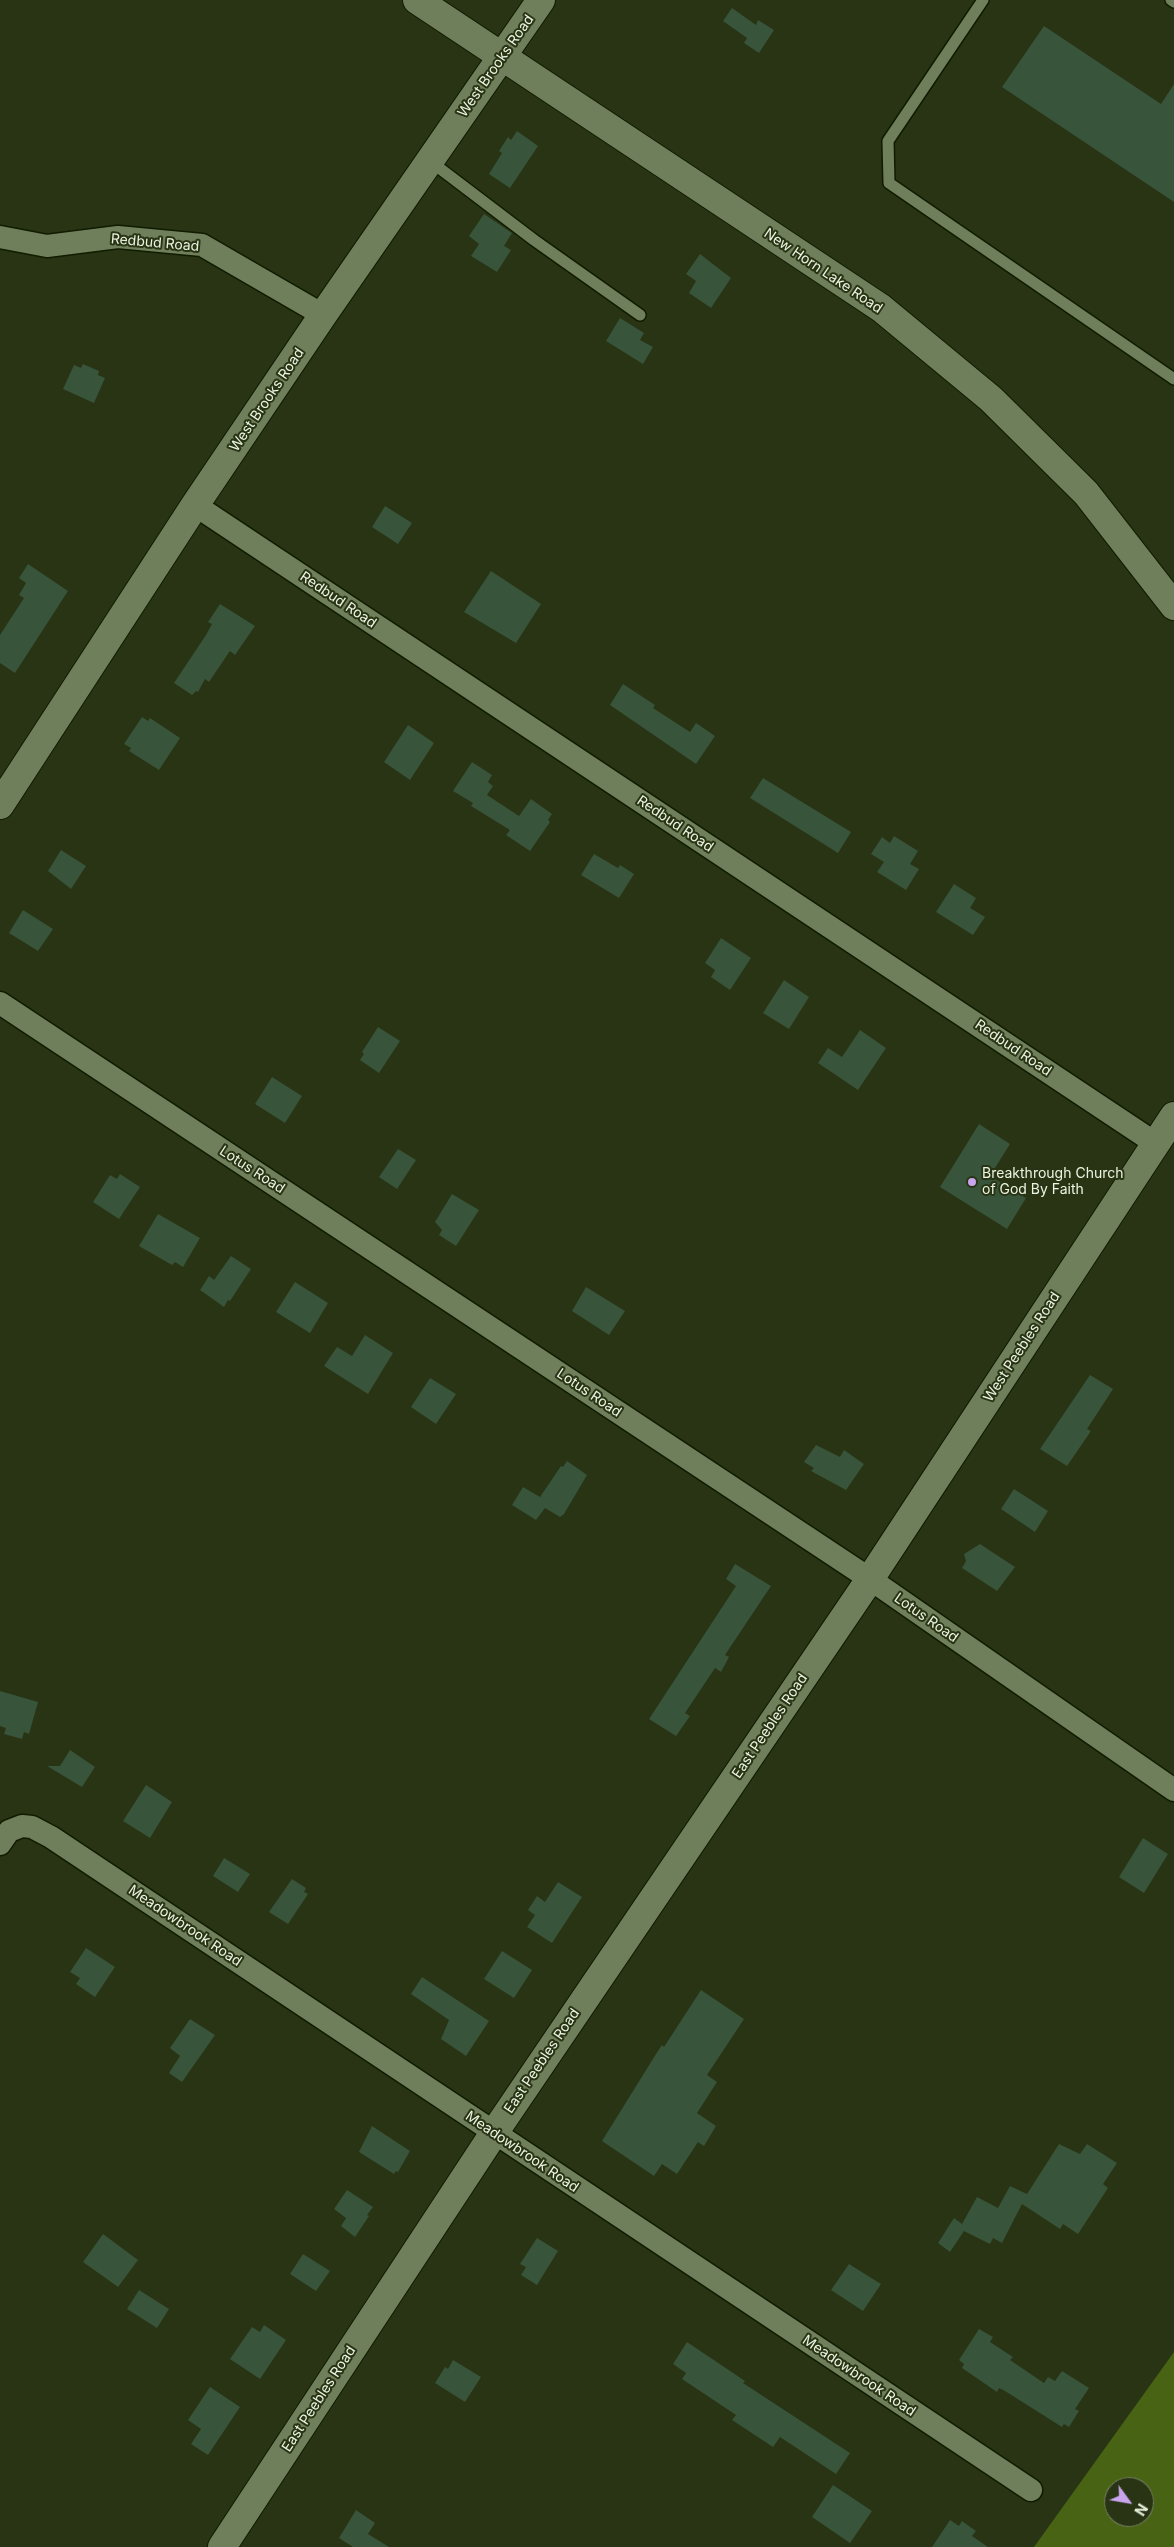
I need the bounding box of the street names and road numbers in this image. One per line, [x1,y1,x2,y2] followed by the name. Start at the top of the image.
[454,12,538,120] street label: West Brooks Road
[761,225,885,317] street label: New Horn Lake Road
[110,231,200,255] street label: Redbud Road
[226,345,308,455] street label: West Brooks Road
[297,568,379,632] street label: Redbud Road
[634,792,716,856] street label: Redbud Road
[972,1016,1054,1080] street label: Redbud Road
[216,1143,288,1197] street label: Lotus Road
[980,1289,1064,1405] street label: West Peebles Road
[554,1365,624,1421] street label: Lotus Road
[891,1590,961,1646] street label: Lotus Road
[729,1670,811,1782] street label: East Peebles Road
[125,1882,245,1970] street label: Meadowbrook Road
[501,2005,583,2117] street label: East Peebles Road
[462,2108,582,2196] street label: Meadowbrook Road
[799,2332,919,2420] street label: Meadowbrook Road
[279,2343,359,2455] street label: East Peebles Road

